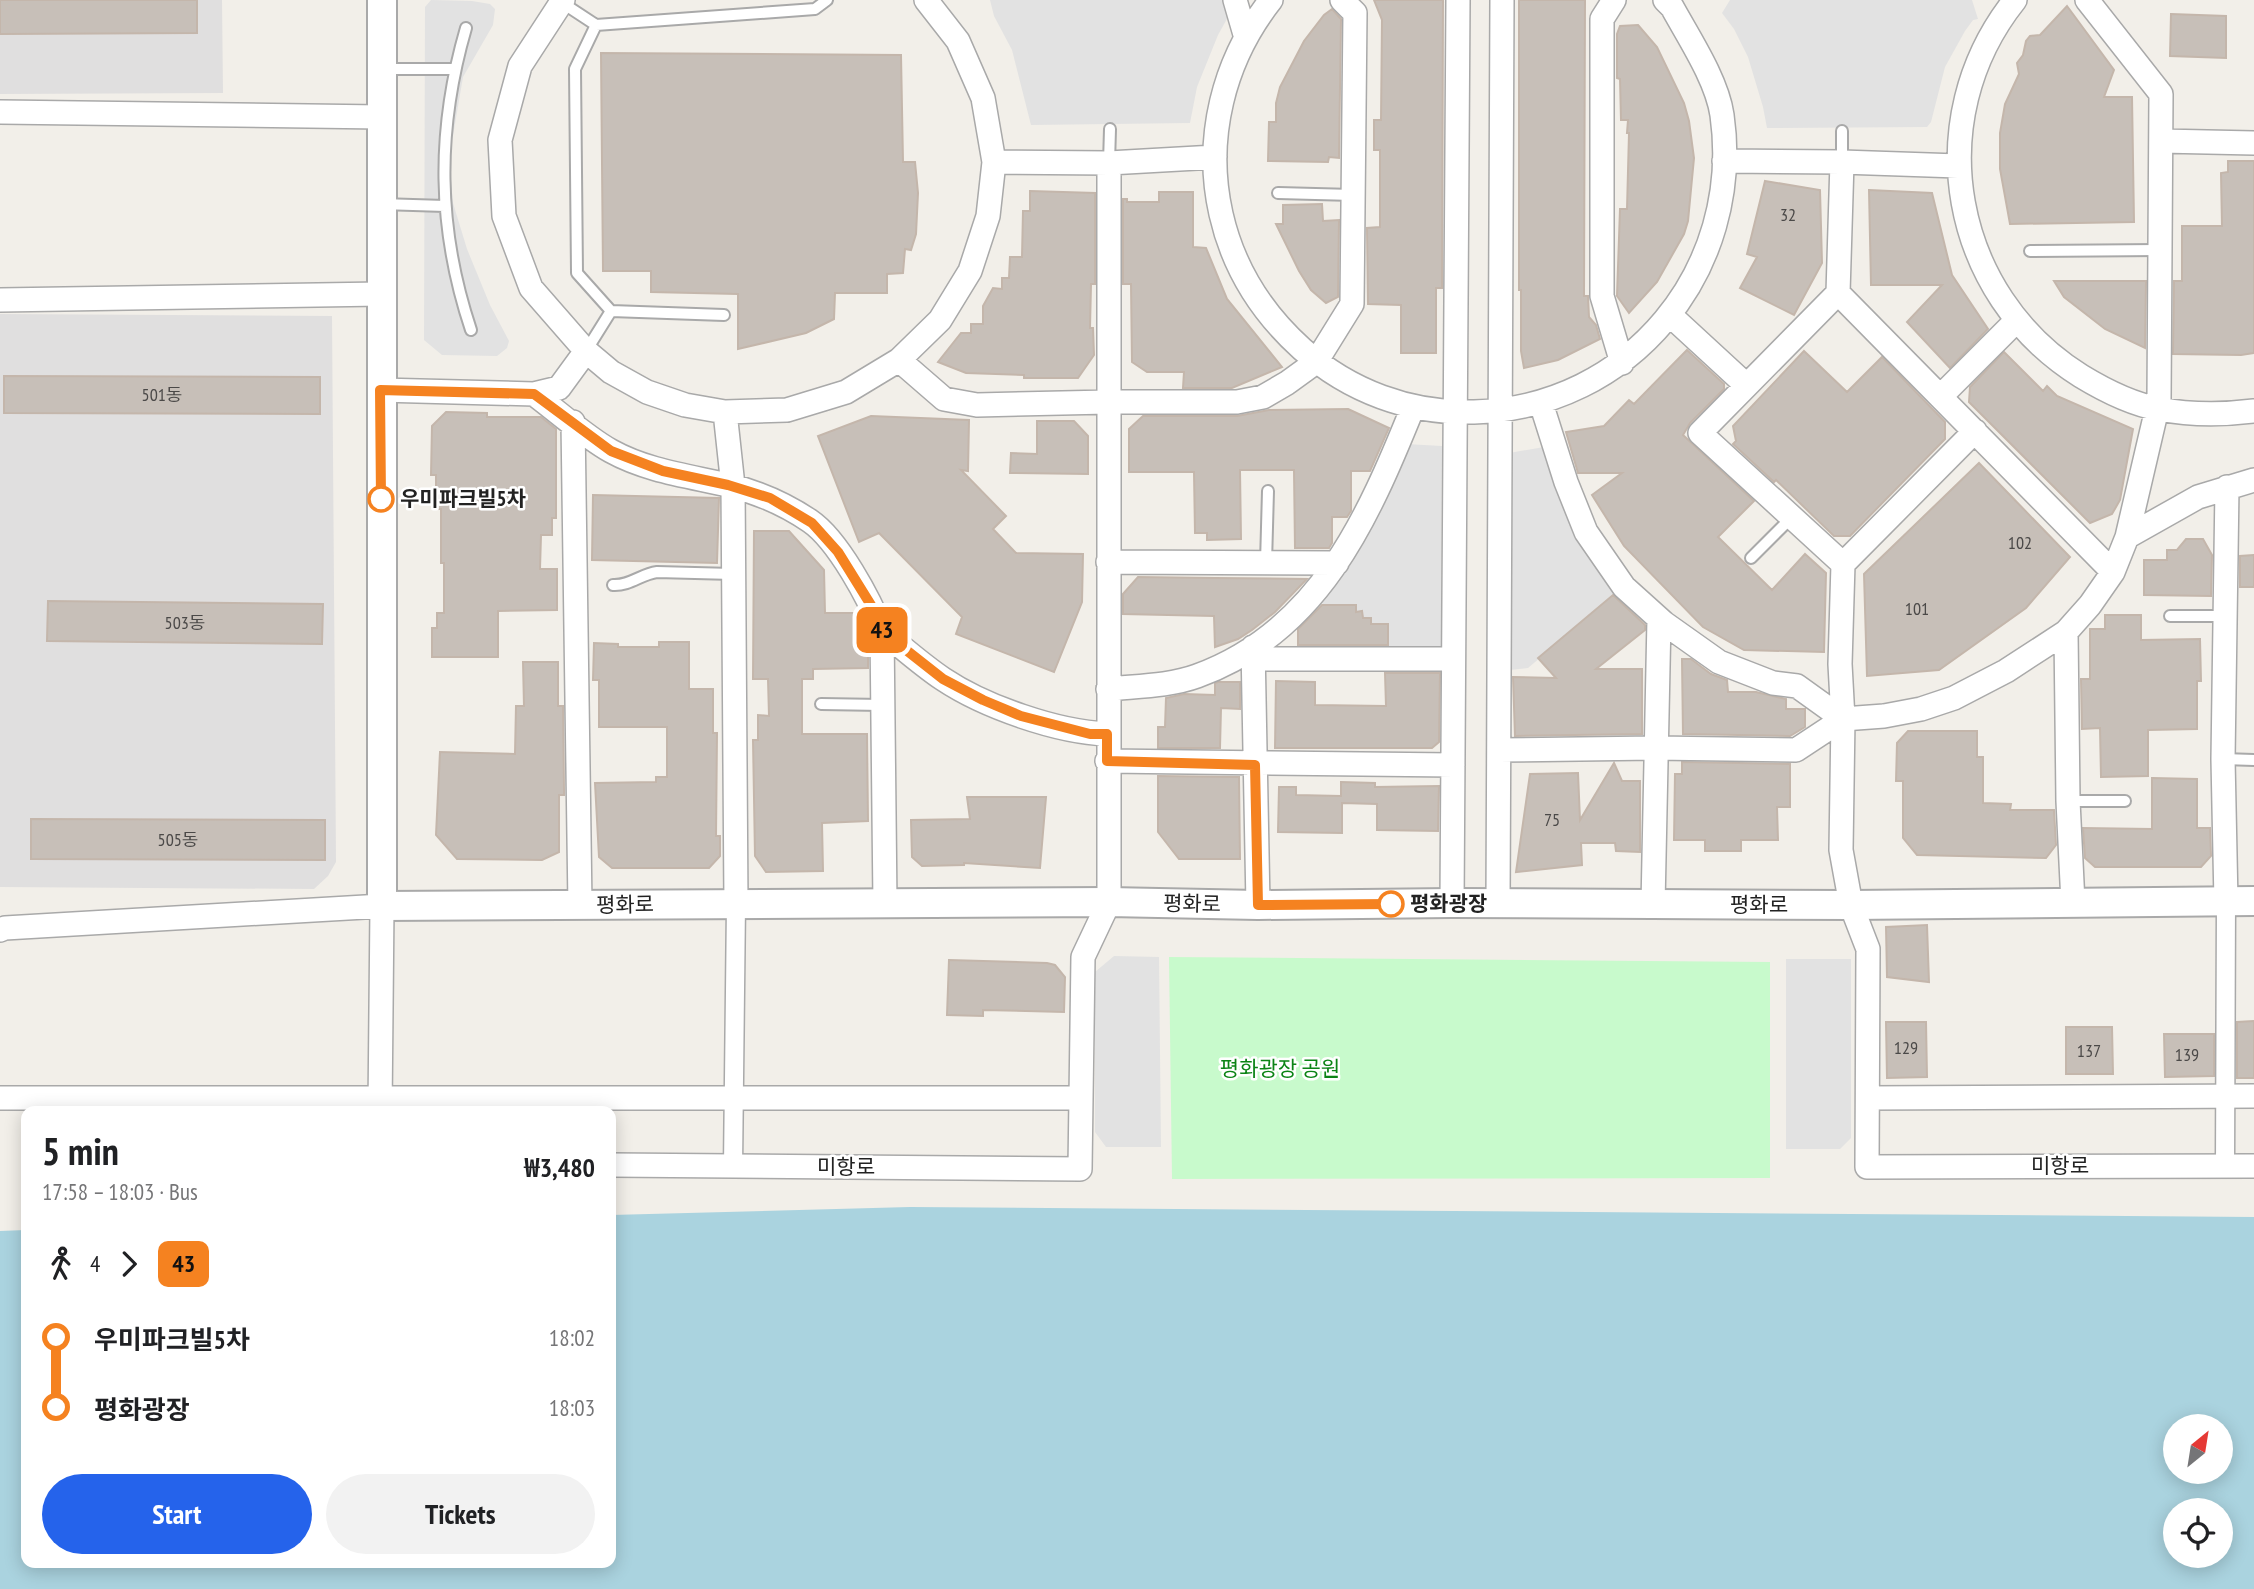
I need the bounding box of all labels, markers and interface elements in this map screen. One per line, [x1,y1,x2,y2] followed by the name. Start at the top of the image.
[1780,203,1796,226] house number: 32
[142,383,182,406] house number: 501동
[400,485,526,512] place label: 우미파크빌5차
[368,486,394,512] marker: 우미파크빌5차
[2008,531,2032,554] house number: 102
[1905,597,1929,620] house number: 101
[850,607,914,653] line badge: 43
[165,611,205,634] house number: 503동
[871,614,893,645] text: 43
[1544,808,1560,831] house number: 75
[158,828,198,851] house number: 505동
[1163,889,1221,918] street label: 평화로
[596,890,654,919] street label: 평화로
[1410,890,1487,917] place label: 평화광장
[1378,891,1404,917] marker: 평화광장
[1730,891,1788,918] street label: 평화로
[1894,1036,1918,1059] house number: 129
[2077,1039,2101,1062] house number: 137
[2175,1043,2199,1066] house number: 139
[1220,1055,1340,1082] park label: 평화광장 공원
[42,1126,119,1175] text: 5 min
[524,1151,595,1184] text: ₩3,480
[2031,1152,2089,1179] street label: 미항로
[817,1153,875,1180] street label: 미항로
[42,1177,198,1206] text: 17:58 – 18:03 · Bus
[42,1245,80,1283] icon: walk
[110,1245,148,1283] icon: forward
[172,1248,195,1279] text: 43
[90,1249,100,1278] text: 4
[94,1323,250,1356] text: 우미파크빌5차
[549,1323,595,1352] text: 18:02
[94,1393,190,1426] text: 평화광장
[549,1393,595,1422] text: 18:03
[2163,1414,2233,1484] north arrow
[2163,1414,2233,1568] map controls
[42,1474,312,1554] button: Start
[326,1474,595,1554] button: Tickets
[2163,1498,2233,1568] button: locate

